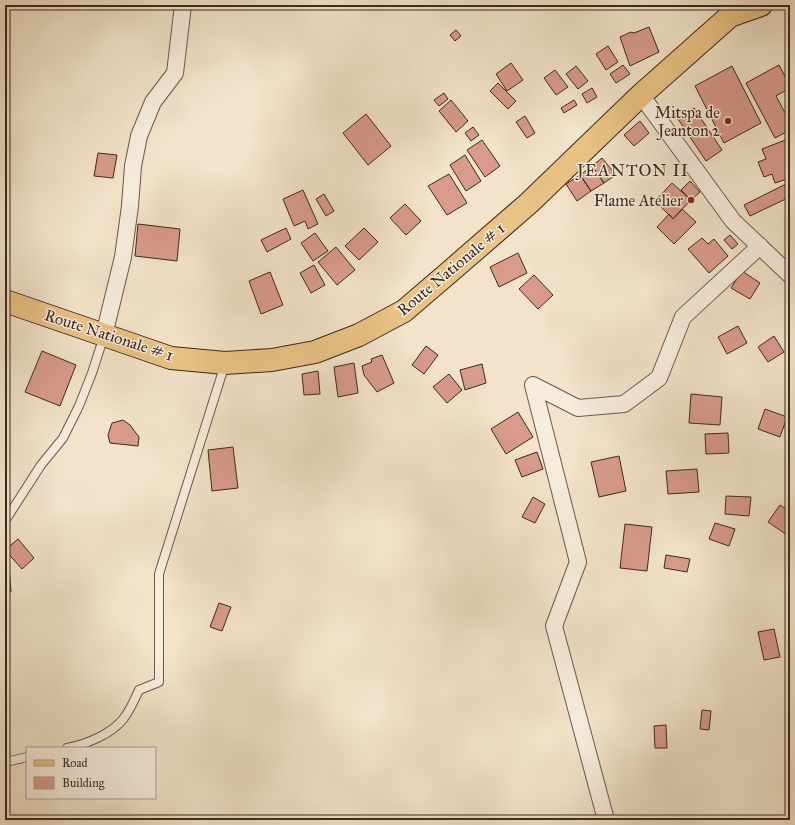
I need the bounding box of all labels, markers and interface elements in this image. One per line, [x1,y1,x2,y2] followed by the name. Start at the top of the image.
[655,103,720,141] place label: Mitspa de Jeanton 2
[723,116,733,126] marker: Mitspa de Jeanton 2
[575,160,689,181] district label: JEANTON II
[594,191,683,210] place label: Flame Atelier
[686,195,696,205] marker: Flame Atelier
[393,219,509,319] street label: Route Nationale # 1
[42,305,176,365] street label: Route Nationale # 1
[26,747,156,799] legend
[62,756,88,770] text: Road
[62,776,105,791] text: Building

